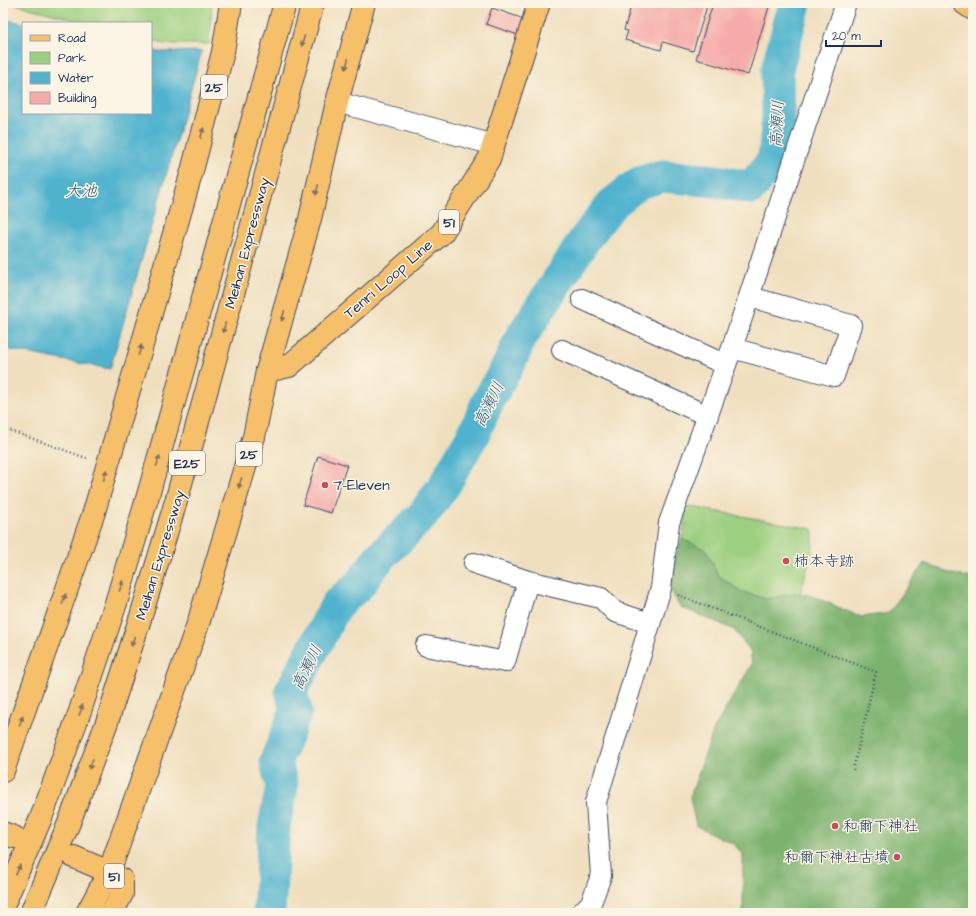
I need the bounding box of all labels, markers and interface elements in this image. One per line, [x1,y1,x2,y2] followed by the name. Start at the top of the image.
[22,22,152,114] legend
[826,22,881,48] scale bar
[832,28,861,45] text: 20 m
[58,30,86,47] text: Road
[300,35,306,47] one-way arrow
[58,50,86,67] text: Park
[344,58,350,70] one-way arrow
[58,70,94,87] text: Water
[201,75,227,99] road number: 25
[58,90,96,108] text: Building
[765,100,789,149] water label: 高瀬川
[199,127,205,139] one-way arrow
[220,175,276,311] street label: Meihan Expressway
[65,180,98,202] water label: 大池
[313,184,319,197] one-way arrow
[439,210,459,234] road number: 51
[339,235,437,324] street label: Tenri Loop Line
[279,310,285,322] one-way arrow
[221,322,227,334] one-way arrow
[137,344,143,356] one-way arrow
[468,378,509,431] water label: 高瀬川
[236,442,262,466] road number: 25
[169,451,205,475] road number: E25
[155,455,161,467] one-way arrow
[102,469,108,482] one-way arrow
[333,475,390,496] place label: 7-Eleven
[237,477,243,489] one-way arrow
[320,480,330,490] marker: 7-Eleven
[131,487,191,623] street label: Meihan Expressway
[794,551,854,572] place label: 柿本寺跡
[781,556,791,566] marker: 柿本寺跡
[118,580,124,592] one-way arrow
[61,592,67,604] one-way arrow
[130,635,136,647] one-way arrow
[286,641,327,694] water label: 高瀬川
[78,703,84,715] one-way arrow
[18,715,24,727] one-way arrow
[88,759,94,771] one-way arrow
[843,816,918,837] place label: 和爾下神社
[830,821,840,831] marker: 和爾下神社
[784,847,889,868] place label: 和爾下神社古墳
[892,852,902,862] marker: 和爾下神社古墳
[16,863,22,875] one-way arrow
[104,864,124,888] road number: 51

